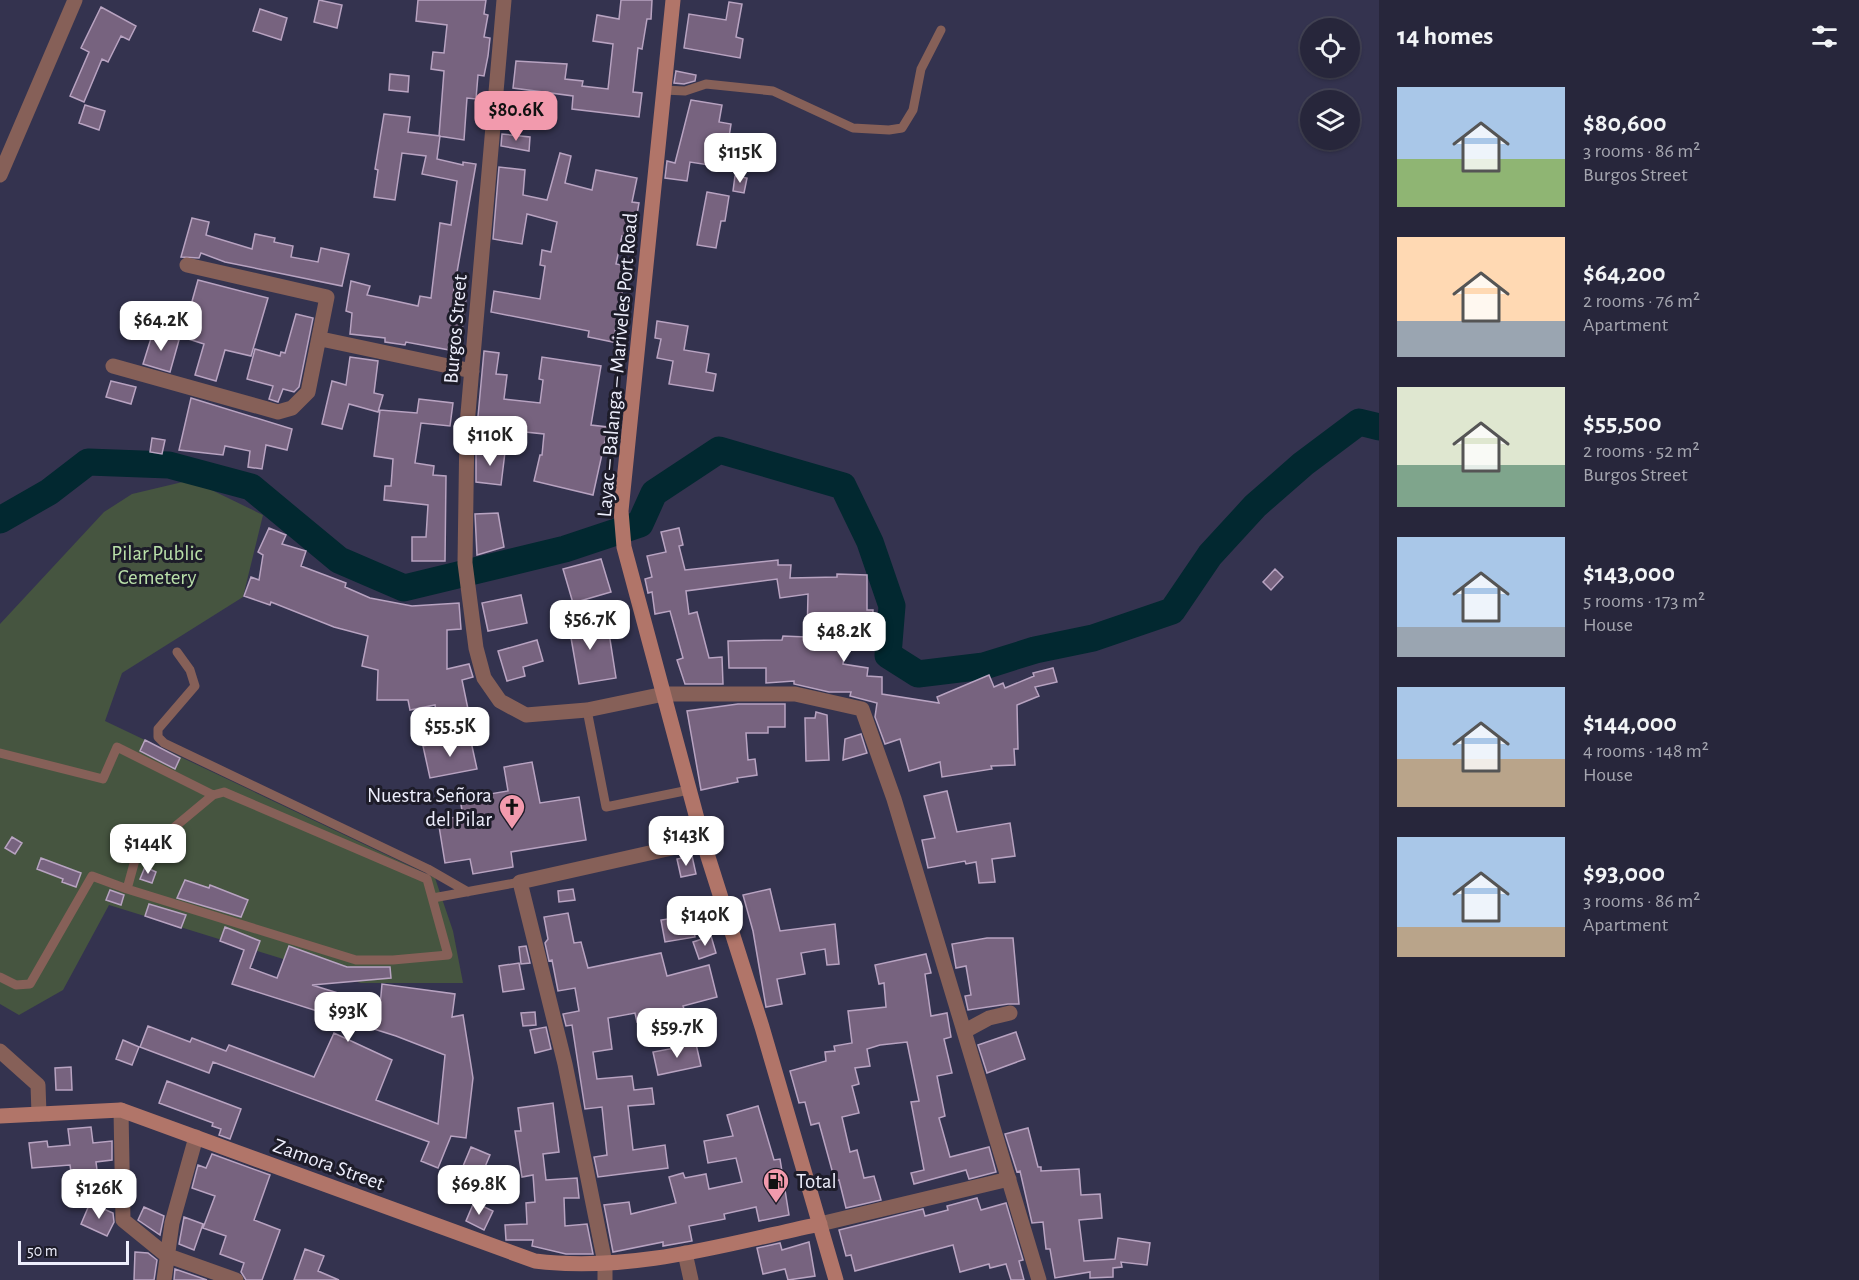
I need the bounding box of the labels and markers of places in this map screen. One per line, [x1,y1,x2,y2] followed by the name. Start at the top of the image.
[467,91,565,142] pin: $80.6K
[698,133,782,184] pin: $115K
[112,301,210,352] pin: $64.2K
[448,416,532,467] pin: $110K
[541,600,639,651] pin: $56.7K
[795,612,893,663] pin: $48.2K
[401,707,499,758] pin: $55.5K
[367,785,492,830] place label: Nuestra Señora del Pilar
[497,792,527,830] church icon: Nuestra Señora del Pilar
[644,816,728,867] pin: $143K
[106,824,190,875] pin: $144K
[663,896,747,947] pin: $140K
[312,992,384,1043] pin: $93K
[628,1008,726,1059] pin: $59.7K
[430,1165,528,1216] pin: $69.8K
[761,1166,791,1204] fuel station icon: Total
[57,1169,141,1220] pin: $126K
[796,1171,837,1192] place label: Total

